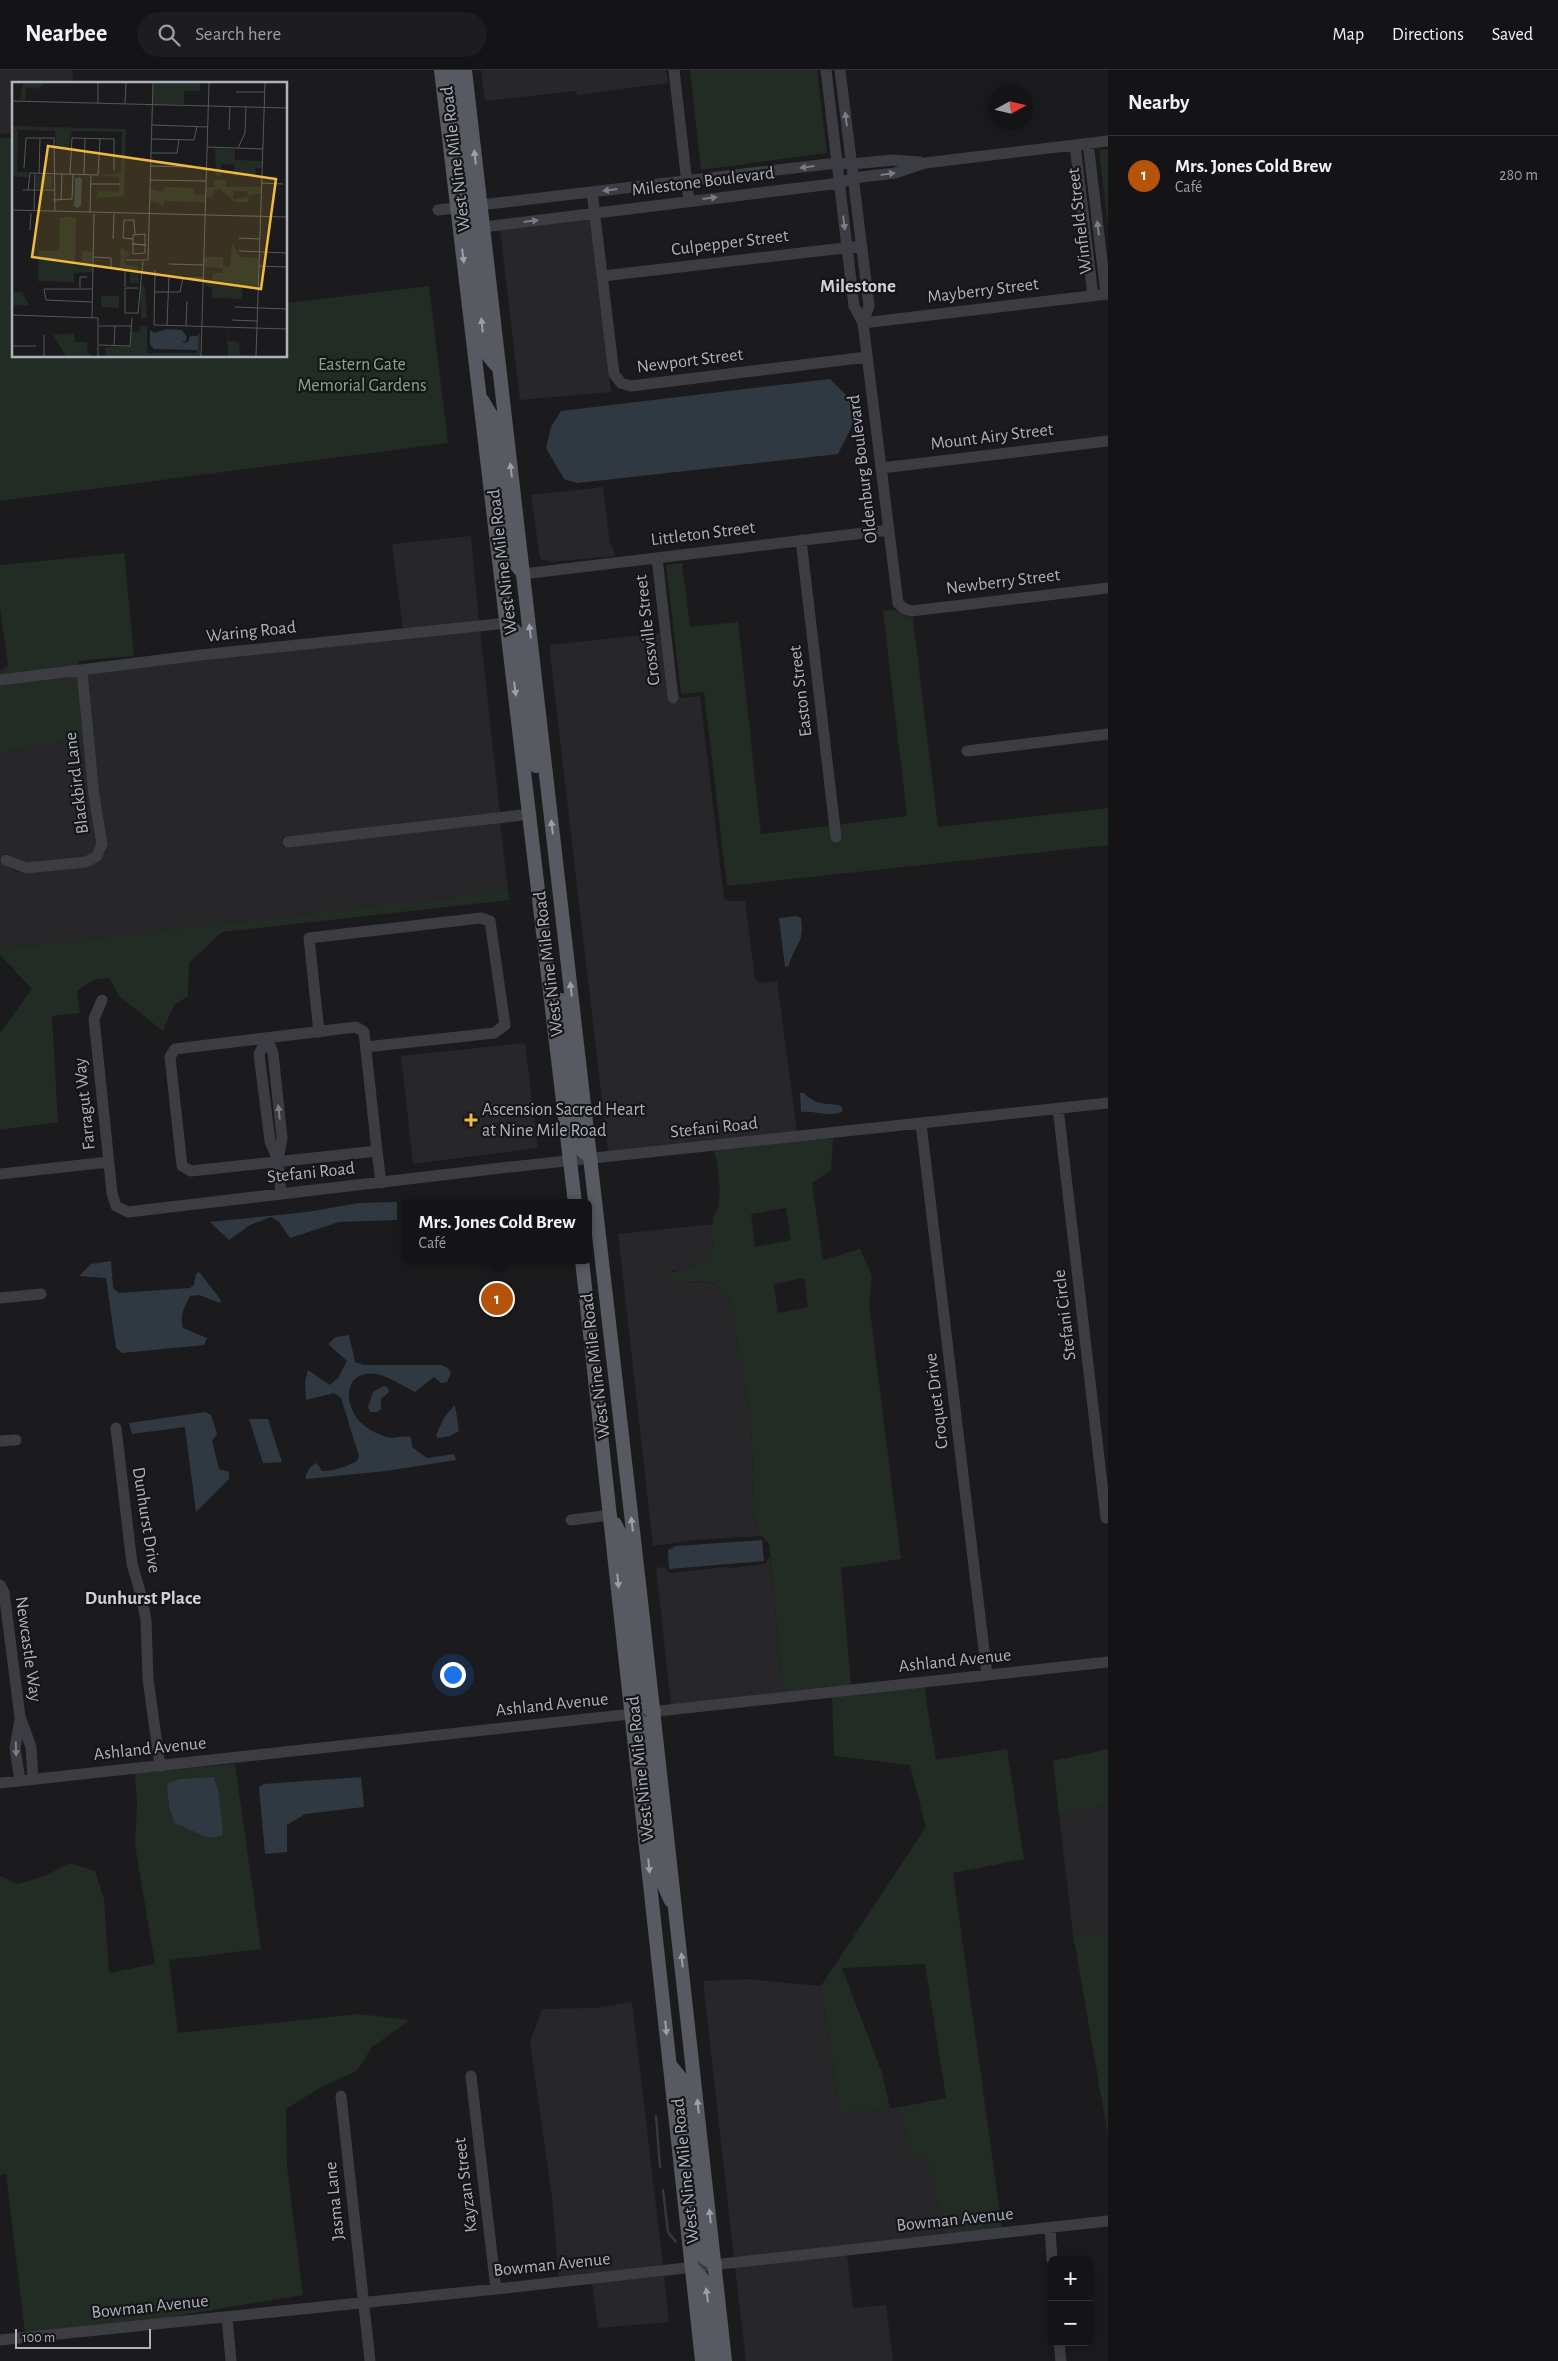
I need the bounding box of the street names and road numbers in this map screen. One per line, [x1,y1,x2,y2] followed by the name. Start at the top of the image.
[438,85,474,233] street label: West Nine Mile Road
[631,164,775,200] street label: Milestone Boulevard
[1065,167,1095,275] street label: Winfield Street
[670,227,790,259] street label: Culpepper Street
[926,275,1040,307] street label: Mayberry Street
[636,346,744,376] street label: Newport Street
[845,394,881,544] street label: Oldenburg Boulevard
[930,421,1055,453] street label: Mount Airy Street
[485,488,521,636] street label: West Nine Mile Road
[650,519,756,549] street label: Littleton Street
[945,566,1061,598] street label: Newberry Street
[632,573,664,686] street label: Crossville Street
[205,618,297,646] street label: Waring Road
[786,644,816,738] street label: Easton Street
[62,731,92,835] street label: Blackbird Lane
[531,890,567,1038] street label: West Nine Mile Road
[71,1057,99,1151] street label: Farragut Way
[669,1114,759,1142] street label: Stefani Road
[266,1159,356,1187] street label: Stefani Road
[1050,1268,1080,1362] street label: Stefani Circle
[578,1292,614,1440] street label: West Nine Mile Road
[922,1352,952,1450] street label: Croquet Drive
[129,1466,163,1574] street label: Dunhurst Drive
[12,1595,44,1703] street label: Newcastle Way
[898,1646,1012,1676] street label: Ashland Avenue
[495,1690,609,1720] street label: Ashland Avenue
[624,1695,658,1843] street label: West Nine Mile Road
[93,1734,207,1764] street label: Ashland Avenue
[669,2097,703,2245] street label: West Nine Mile Road
[451,2136,481,2234] street label: Kayzan Street
[322,2161,348,2241] street label: Jasma Lane
[896,2205,1014,2235] street label: Bowman Avenue
[493,2250,611,2280] street label: Bowman Avenue
[91,2292,209,2322] street label: Bowman Avenue

